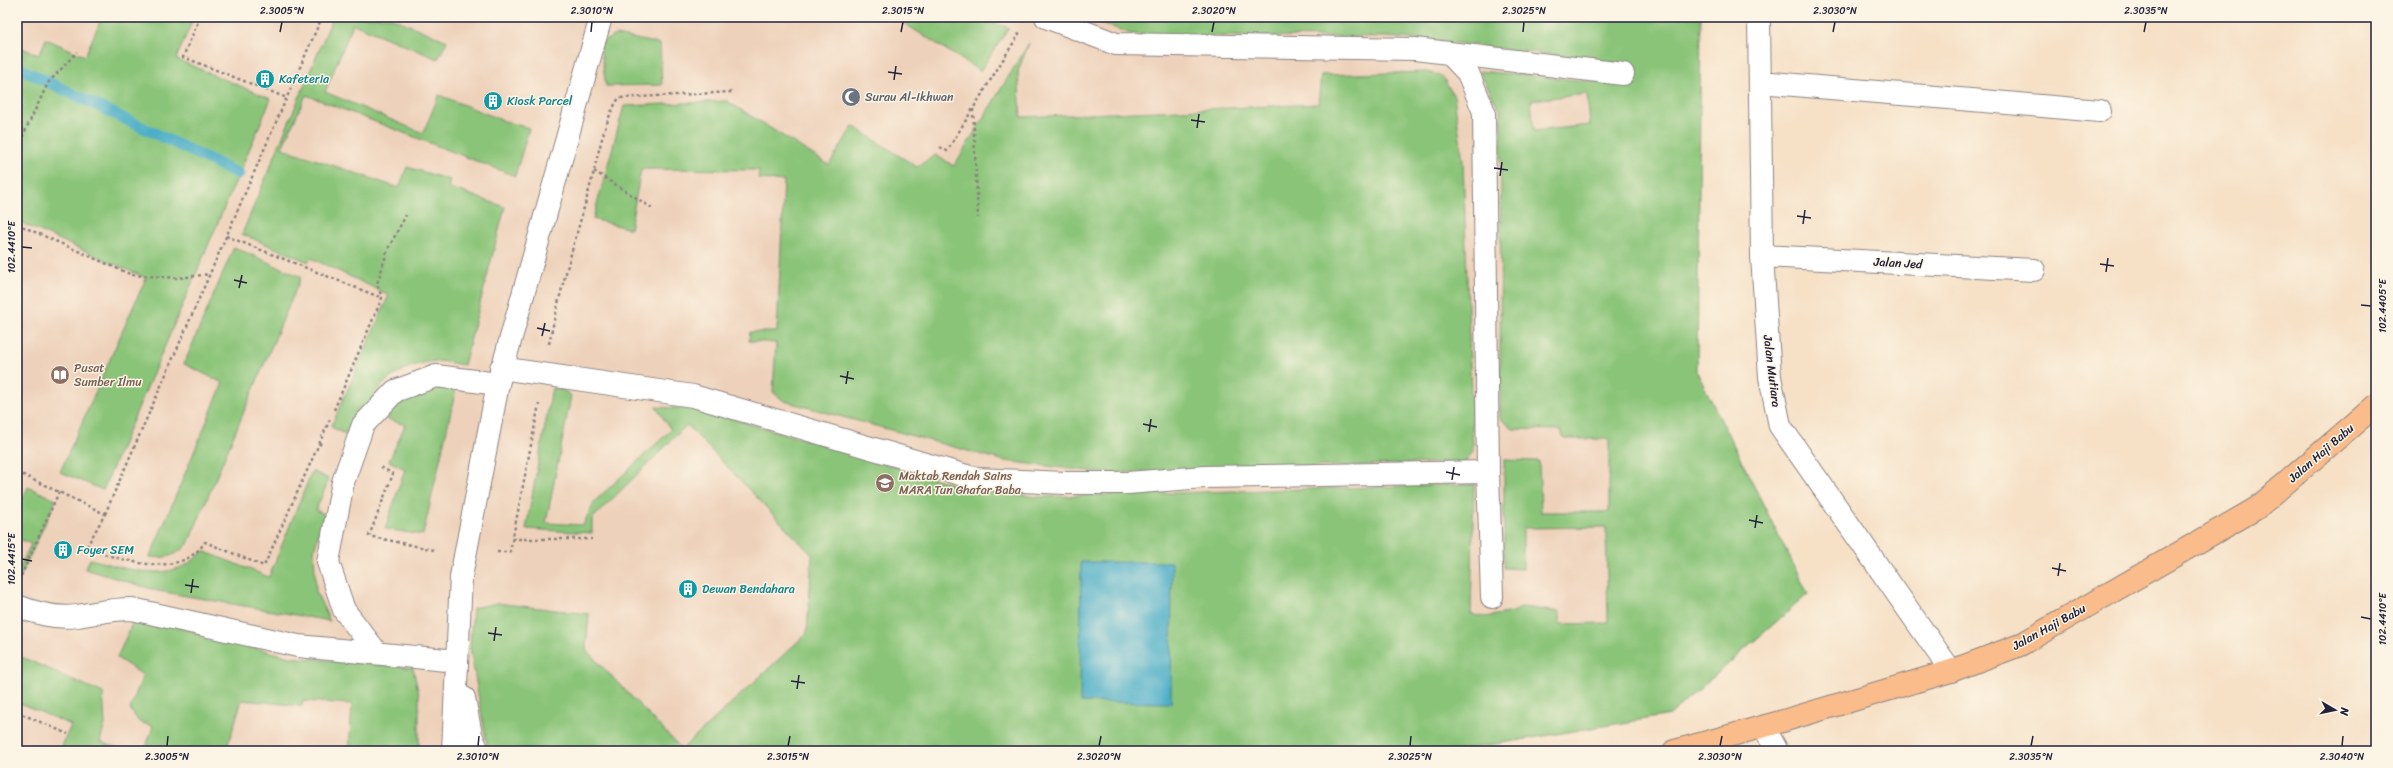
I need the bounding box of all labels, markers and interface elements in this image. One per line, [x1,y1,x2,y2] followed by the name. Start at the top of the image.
[260,2,304,20] text: 2.3005°N
[571,2,613,20] text: 2.3010°N
[882,2,924,20] text: 2.3015°N
[1192,2,1236,20] text: 2.3020°N
[1502,2,1546,20] text: 2.3025°N
[1813,2,1857,20] text: 2.3030°N
[2124,2,2168,20] text: 2.3035°N
[254,68,276,90] building icon: Kafeteria
[279,68,330,90] place label: Kafeteria
[840,86,862,108] mosque icon: Surau Al-Ikhwan
[865,86,954,108] place label: Surau Al-Ikhwan
[482,90,504,112] building icon: Kiosk Parcel
[507,90,573,112] place label: Kiosk Parcel
[3,219,21,273] text: 102.4410°E
[1872,251,1923,275] street label: Jalan Jed
[2374,277,2392,333] text: 102.4405°E
[1757,333,1787,408] street label: Jalan Mutiara
[74,357,142,393] place label: Pusat Sumber Ilmu
[49,364,71,386] library icon: Pusat Sumber Ilmu
[2282,417,2360,489] street label: Jalan Haji Babu
[899,465,1022,501] place label: Maktab Rendah Sains MARA Tun Ghafar Baba
[874,472,896,494] school or university icon: Maktab Rendah Sains MARA Tun Ghafar Baba
[3,531,21,585] text: 102.4415°E
[52,539,74,561] building icon: Foyer SEM
[77,539,134,561] place label: Foyer SEM
[677,578,699,600] building icon: Dewan Bendahara
[702,578,795,600] place label: Dewan Bendahara
[2374,591,2392,645] text: 102.4410°E
[2007,597,2091,657] street label: Jalan Haji Babu
[2315,690,2355,730] north arrow
[2334,705,2355,717] text: N
[145,748,189,766] text: 2.3005°N
[457,748,499,766] text: 2.3010°N
[767,748,809,766] text: 2.3015°N
[1077,748,1121,766] text: 2.3020°N
[1388,748,1432,766] text: 2.3025°N
[1698,748,1742,766] text: 2.3030°N
[2009,748,2053,766] text: 2.3035°N
[2320,748,2364,766] text: 2.3040°N

